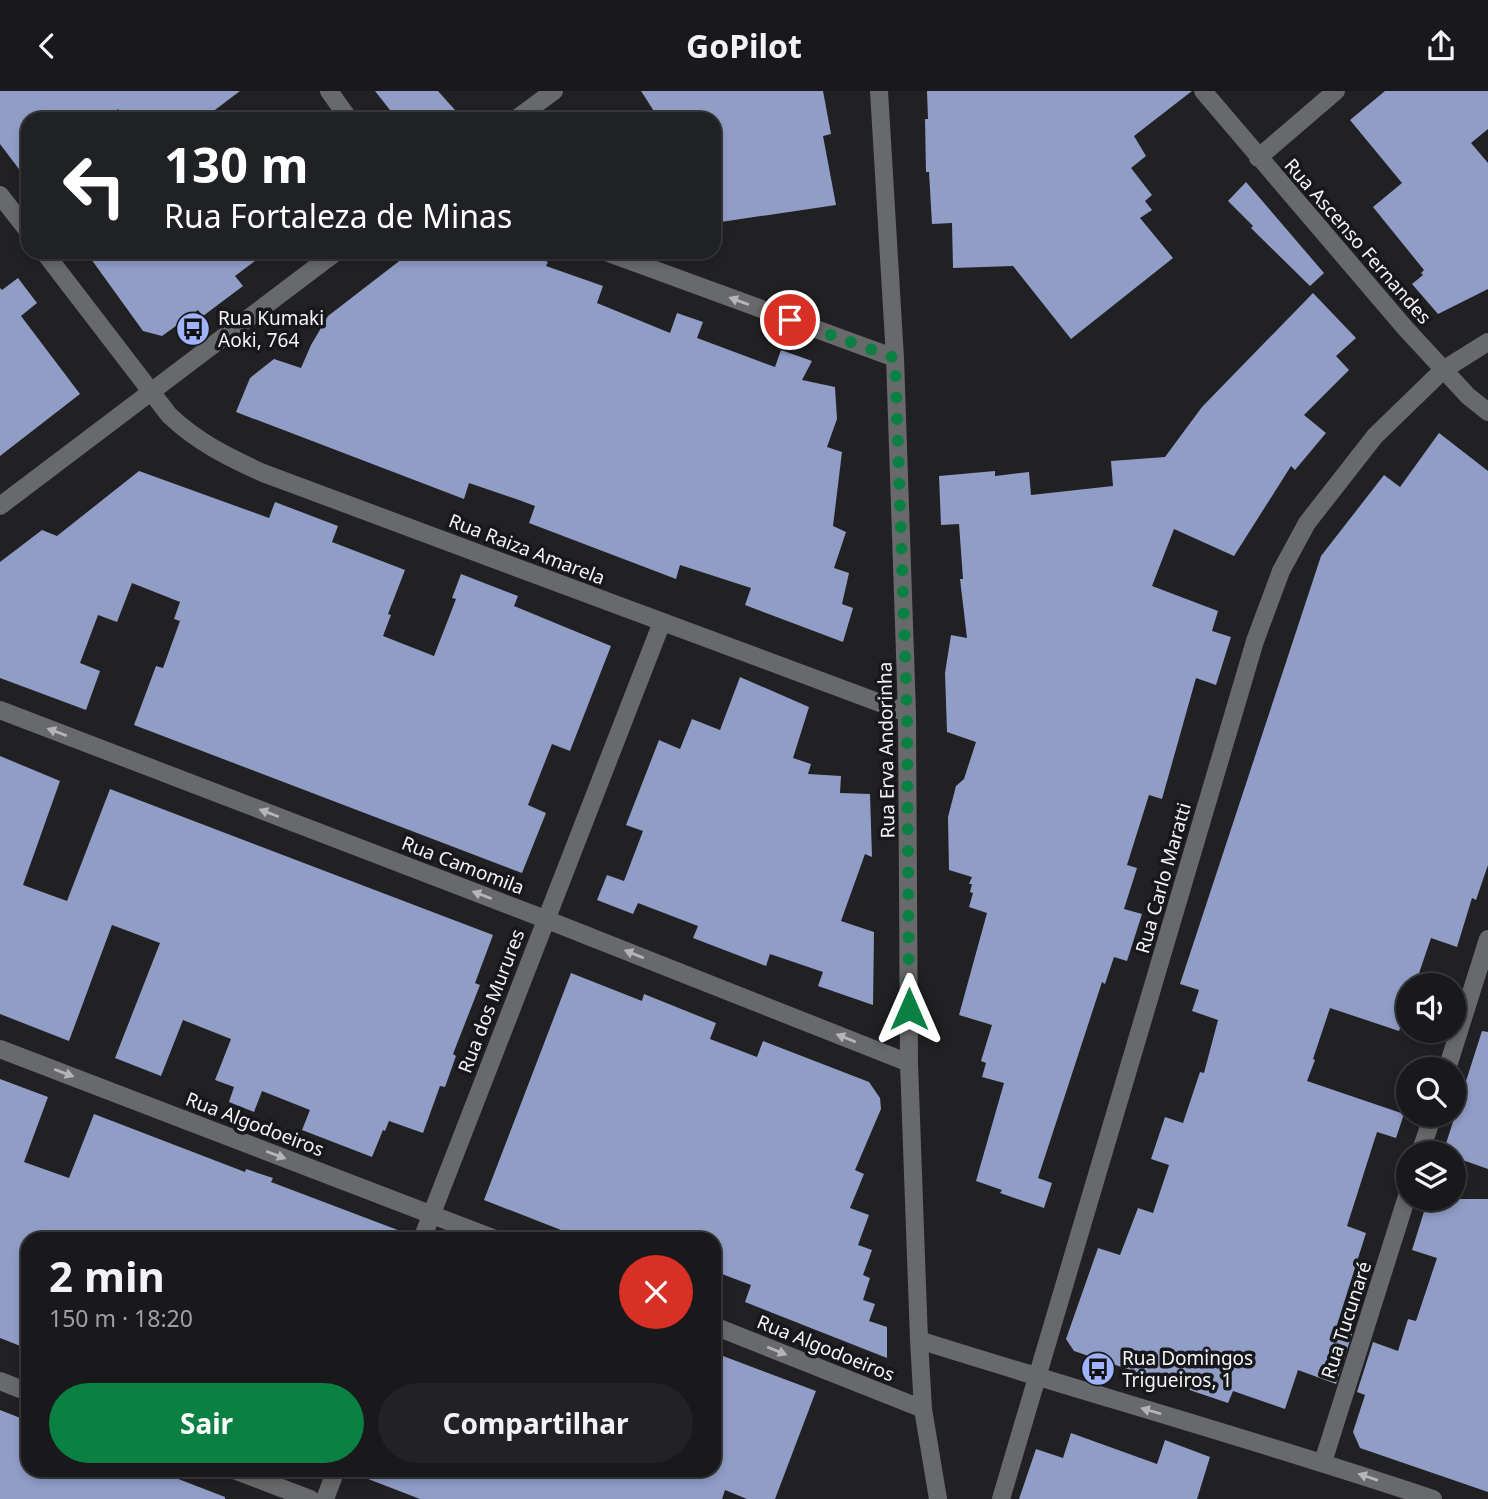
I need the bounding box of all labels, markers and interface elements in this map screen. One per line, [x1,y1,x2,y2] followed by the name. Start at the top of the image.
[686,24,802,67] text: GoPilot
[28,27,66,65] icon: back
[1422,27,1460,65] icon: share
[164,131,309,197] text: 130 m
[49,140,140,231] icon: left
[1279,153,1437,329] street label: Rua Ascenso Fernandes
[164,194,512,237] text: Rua Fortaleza de Minas
[760,290,820,350] pin
[728,295,749,306] one-way arrow
[771,301,809,339] icon: arrive
[218,305,324,353] place label: Rua Kumaki Aoki, 764
[174,310,212,348] bus stop icon: Rua Kumaki Aoki, 764
[445,507,609,591] street label: Rua Raiza Amarela
[871,661,901,839] street label: Rua Erva Andorinha
[46,726,67,737] one-way arrow
[1129,800,1197,956] street label: Rua Carlo Maratti
[259,807,280,818] one-way arrow
[398,830,528,900] street label: Rua Camomila
[471,889,492,900] one-way arrow
[452,925,530,1077] street label: Rua dos Murures
[624,949,645,960] one-way arrow
[872,972,946,1046] position arrow
[1396,973,1466,1211] map controls
[1396,973,1466,1043] button: sound
[835,1032,856,1043] one-way arrow
[1396,1057,1466,1127] button: search
[53,1068,74,1079] one-way arrow
[182,1086,328,1162] street label: Rua Algodoeiros
[1396,1141,1466,1211] button: layers
[266,1149,287,1160] one-way arrow
[49,1247,165,1304] text: 2 min
[619,1255,693,1329] button: close
[1315,1258,1377,1382] street label: Rua Tucunaré
[49,1302,193,1334] text: 150 m · 18:20
[753,1309,899,1387] street label: Rua Algodoeiros
[1122,1345,1253,1393] place label: Rua Domingos Trigueiros, 1
[767,1346,788,1357] one-way arrow
[1079,1350,1117,1388] bus stop icon: Rua Domingos Trigueiros, 1
[49,1383,364,1463] button: Sair
[378,1383,693,1463] button: Compartilhar
[1140,1405,1161,1415] one-way arrow
[1358,1471,1379,1482] one-way arrow

